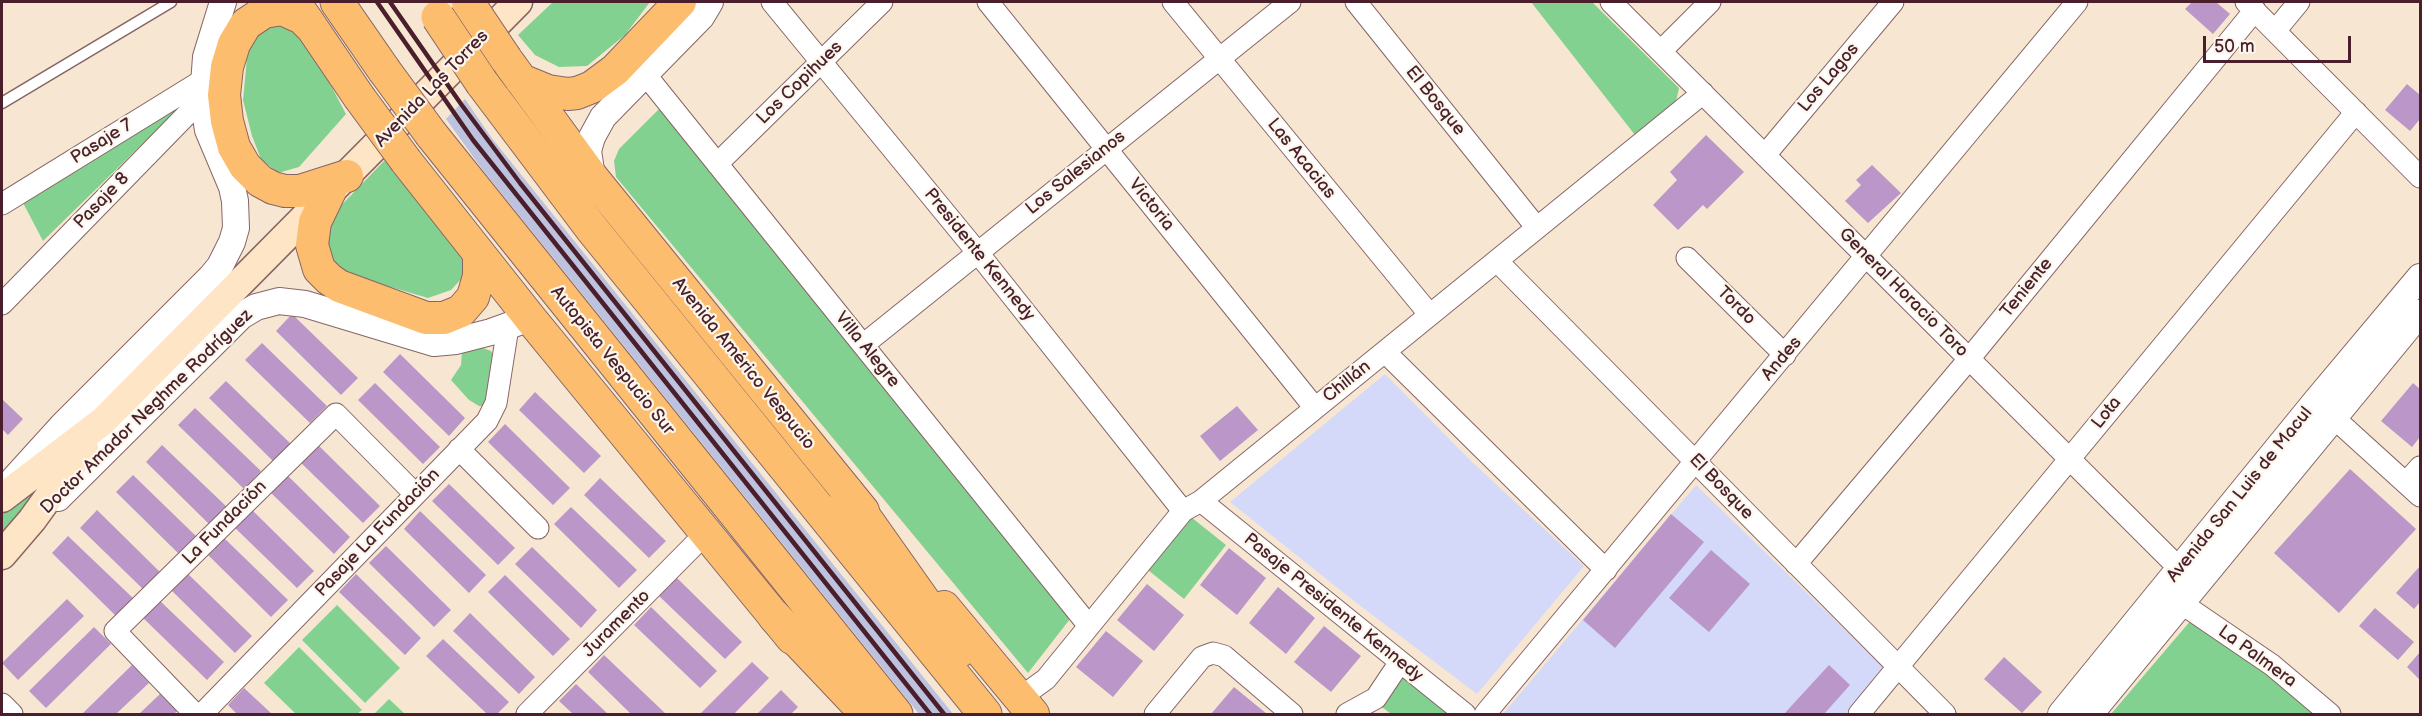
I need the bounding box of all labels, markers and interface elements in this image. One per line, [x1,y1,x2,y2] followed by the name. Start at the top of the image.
[2206,24,2354,62] scale bar
[371,26,493,152] street label: Avenida Las Torres
[2214,36,2255,57] text: 50 m
[753,37,847,129] street label: Los Copihues
[1794,39,1864,117] street label: Los Lagos
[1400,62,1470,140] street label: El Bosque
[1262,114,1340,204] street label: Las Acacias
[67,115,137,169] street label: Pasaje 7
[1022,126,1130,220] street label: Los Salesianos
[70,168,134,234] street label: Pasaje 8
[1123,174,1179,236] street label: Victoria
[919,184,1039,326] street label: Presidente Kennedy
[1834,224,1972,362] street label: General Horacio Toro
[1996,254,2058,322] street label: Teniente
[667,274,819,454] street label: Avenida Américo Vespucio
[545,282,679,440] street label: Autopista Vespucio Sur
[1712,282,1760,330] street label: Tordo
[37,305,257,519] street label: Doctor Amador Neghme Rodríguez
[830,308,904,392] street label: Villa Alegre
[1757,333,1807,385] street label: Andes
[1319,356,1375,408] street label: Chillán
[2088,393,2126,433] street label: Lota
[2163,403,2317,587] street label: Avenida San Luis de Macul
[1684,449,1758,525] street label: El Bosque
[311,464,445,602] street label: Pasaje La Fundación
[178,476,272,570] street label: La Fundación
[1239,529,1427,687] street label: Pasaje Presidente Kennedy
[579,586,655,662] street label: Juramento
[2214,621,2300,693] street label: La Palmera

